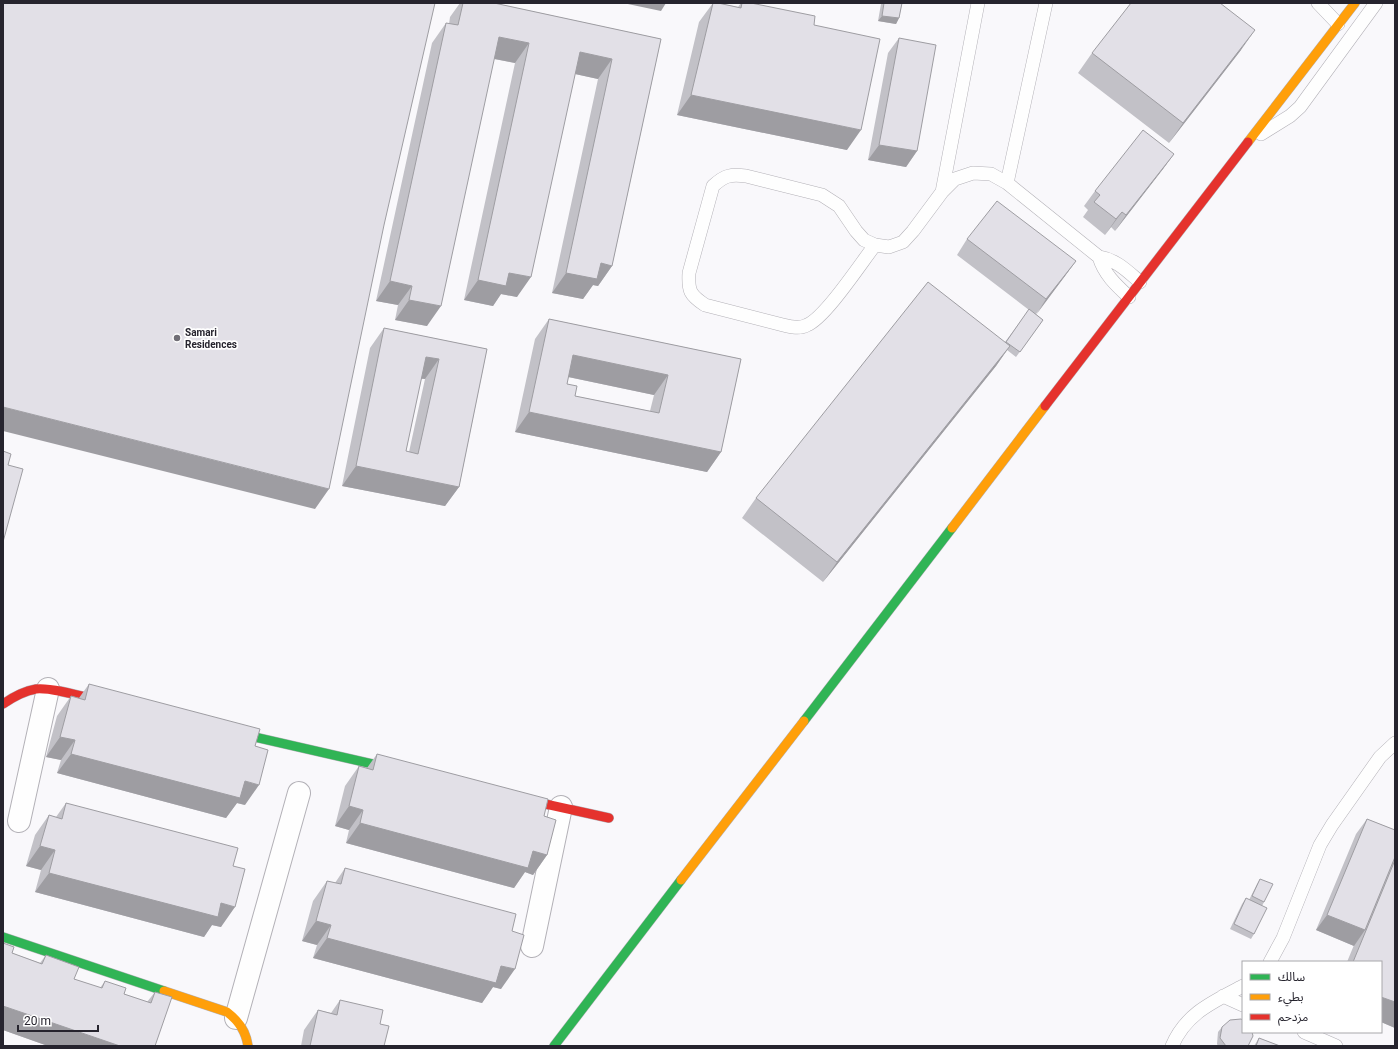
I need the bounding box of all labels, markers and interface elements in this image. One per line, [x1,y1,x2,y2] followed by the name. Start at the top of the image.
[185,327,237,350] place label: Samari Residences
[172,333,182,343] marker: Samari Residences
[1242,961,1382,1033] legend
[1278,970,1305,984] text: سالك
[1278,990,1304,1007] text: بطيء
[18,1007,98,1033] scale bar
[1278,1010,1308,1026] text: مزدحم
[24,1014,51,1028] text: 20 m

